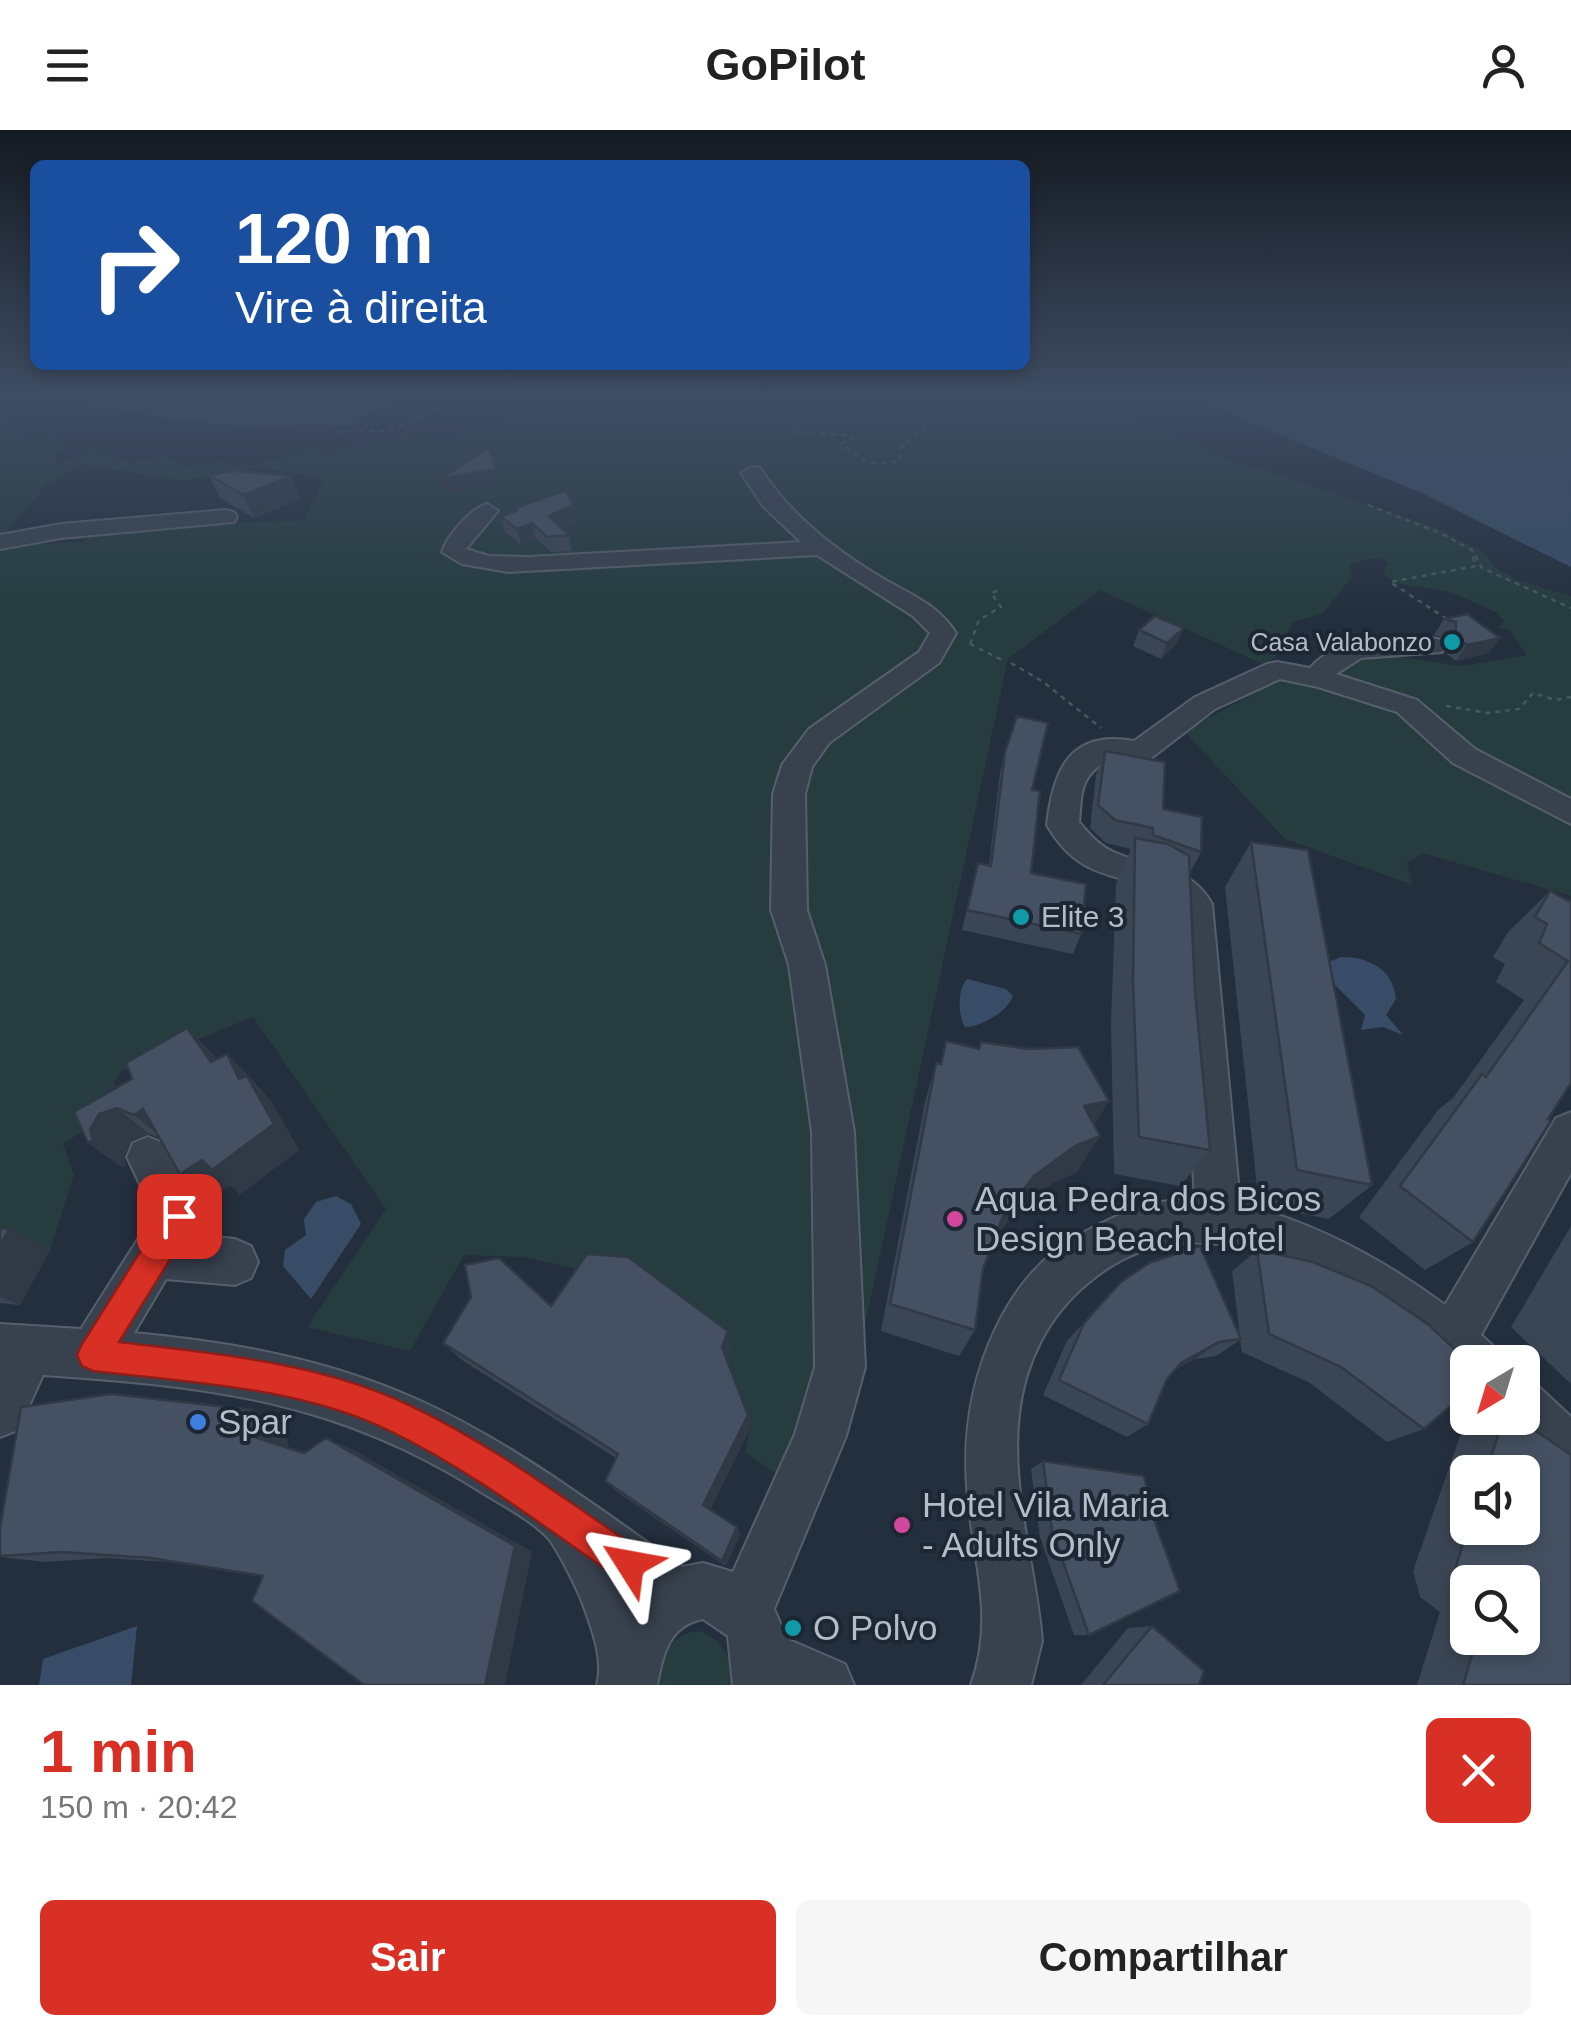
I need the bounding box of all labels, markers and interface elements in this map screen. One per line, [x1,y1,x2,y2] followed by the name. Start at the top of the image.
[40,38,95,93] icon: menu
[1476,38,1531,93] icon: person
[706,39,865,90] text: GoPilot
[70,200,200,330] icon: right
[235,200,433,278] text: 120 m
[235,282,487,333] text: Vire à direita
[1250,628,1432,656] place label: Casa Valabonzo
[1441,631,1463,653] marker: Casa Valabonzo
[1041,900,1124,933] place label: Elite 3
[1010,906,1032,928] marker: Elite 3
[137,1174,222,1259] pin
[975,1179,1321,1258] place label: Aqua Pedra dos Bicos Design Beach Hotel
[152,1189,207,1244] icon: arrive
[944,1208,966,1230] marker: Aqua Pedra dos Bicos Design Beach Hotel
[1450,1345,1540,1435] north arrow
[1450,1345,1540,1655] map controls
[218,1402,292,1441] place label: Spar
[187,1411,209,1433] marker: Spar
[1450,1455,1540,1545] button: sound
[922,1485,1169,1564] place label: Hotel Vila Maria - Adults Only
[578,1512,682,1616] position arrow
[891,1514,913,1536] marker: Hotel Vila Maria - Adults Only
[1450,1565,1540,1655] button: search
[813,1608,938,1647] place label: O Polvo
[782,1617,804,1639] marker: O Polvo
[40,1718,197,1785] text: 1 min
[1426,1718,1531,1823] button: close
[40,1789,237,1825] text: 150 m · 20:42
[40,1900,776,2015] button: Sair
[796,1900,1531,2015] button: Compartilhar

